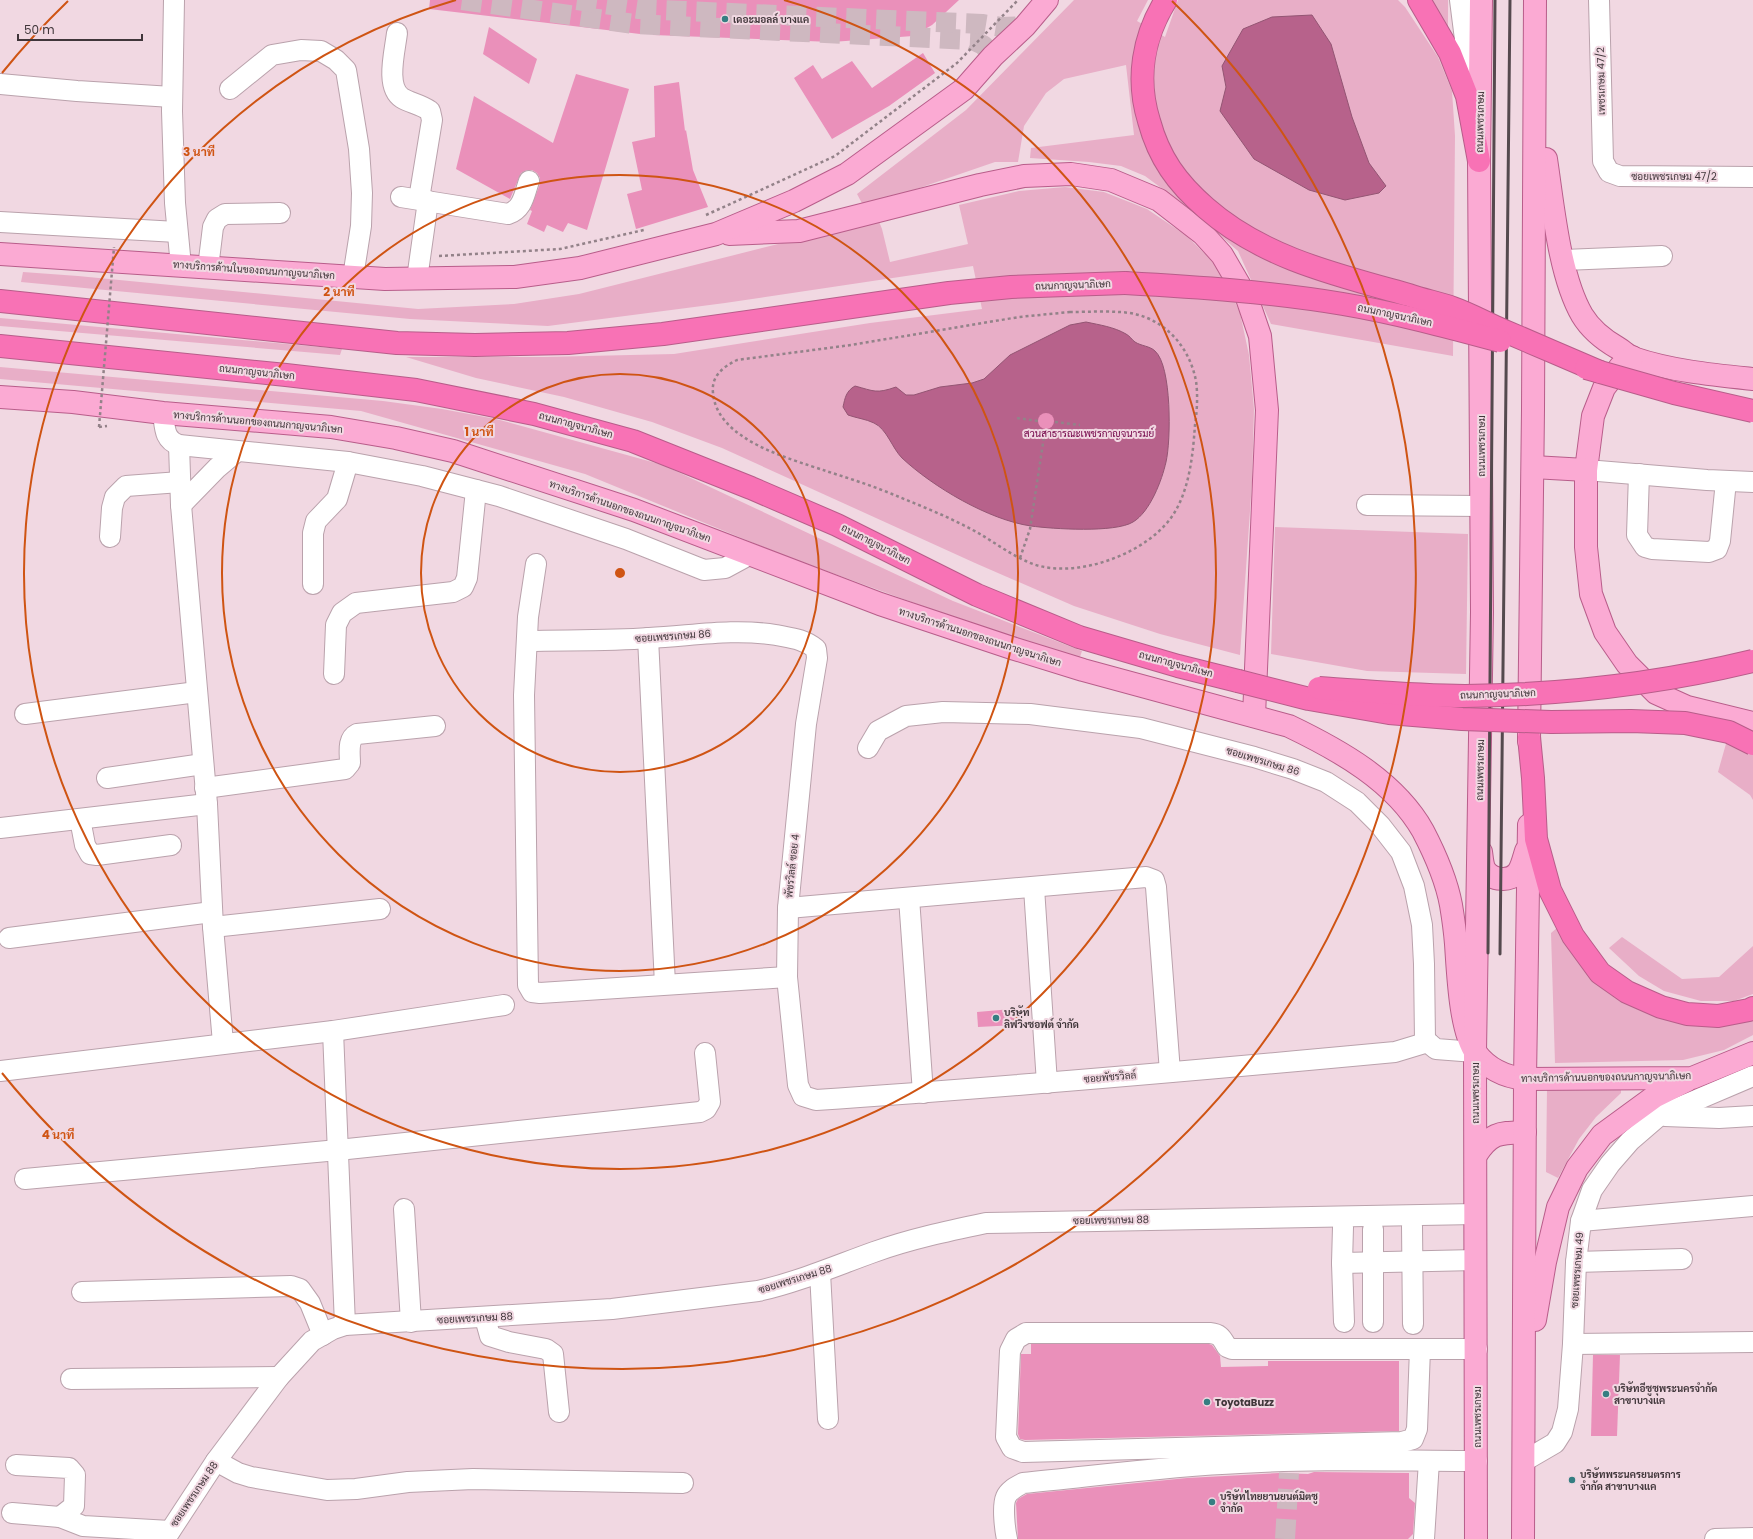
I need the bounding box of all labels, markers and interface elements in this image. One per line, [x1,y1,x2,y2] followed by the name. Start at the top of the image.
[733,12,809,27] place label: เดอะมอลล์ บางแค
[720,14,730,24] marker: เดอะมอลล์ บางแค
[18,16,142,42] scale bar
[24,21,55,38] text: 50 m
[1593,47,1609,115] street label: เพชรเกษม 47/2
[1472,91,1488,153] street label: ถนนเพชรเกษม
[183,143,215,160] text: 3 นาที
[1631,169,1717,184] street label: ซอยเพชรเกษม 47/2
[172,257,336,283] street label: ทางบริการด้านในของถนนกาญจนาภิเษก
[1035,276,1111,294] street label: ถนนกาญจนาภิเษก
[323,283,355,300] text: 2 นาที
[1356,300,1434,330] street label: ถนนกาญจนาภิเษก
[218,361,296,383] street label: ถนนกาญจนาภิเษก
[173,407,344,437] street label: ทางบริการด้านนอกของถนนกาญจนาภิเษก
[537,408,615,442] street label: ถนนกาญจนาภิเษก
[1474,415,1489,477] street label: ถนนเพชรเกษม
[464,423,494,440] text: 1 นาที
[1024,426,1154,441] park label: สวนสาธารณะเพชรกาญจนารมย์
[547,476,713,546] street label: ทางบริการด้านนอกของถนนกาญจนาภิเษก
[839,520,913,568] street label: ถนนกาญจนาภิเษก
[613,566,627,580] centre of rings
[897,604,1063,671] street label: ทางบริการด้านนอกของถนนกาญจนาภิเษก
[635,626,711,646] street label: ซอยเพชรเกษม 86
[1137,647,1215,681] street label: ถนนกาญจนาภิเษก
[1460,685,1536,703] street label: ถนนกาญจนาภิเษก
[1472,739,1488,801] street label: ถนนเพชรเกษม
[1224,743,1302,779] street label: ซอยเพชรเกษม 86
[781,833,803,899] street label: พัชรวิลล์ ซอย 4
[1004,1005,1079,1032] place label: บริษัท ลิฟวิ่งซอฟต์ จำกัด
[991,1013,1001,1023] marker: บริษัท ลิฟวิ่งซอฟต์ จำกัด
[1468,1062,1483,1124] street label: ถนนเพชรเกษม
[1083,1067,1137,1087] street label: ซอยพัชรวิลล์
[1521,1068,1691,1086] street label: ทางบริการด้านนอกของถนนกาญจนาภิเษก
[42,1126,74,1143] text: 4 นาที
[1073,1212,1149,1228] street label: ซอยเพชรเกษม 88
[1567,1232,1587,1308] street label: ซอยเพชรเกษม 49
[756,1261,834,1297] street label: ซอยเพชรเกษม 88
[437,1309,513,1327] street label: ซอยเพชรเกษม 88
[1614,1381,1717,1408] place label: บริษัทอีซูซุพระนครจำกัด สาขาบางแค
[1470,1386,1485,1448] street label: ถนนเพชรเกษม
[1601,1389,1611,1399] marker: บริษัทอีซูซุพระนครจำกัด สาขาบางแค
[1215,1395,1274,1410] place label: ToyotaBuzz
[1202,1397,1212,1407] marker: ToyotaBuzz
[167,1458,221,1530] street label: ซอยเพชรเกษม 88
[1580,1467,1681,1494] place label: บริษัทพระนครยนตรการ จำกัด สาขาบางแค
[1567,1475,1577,1485] marker: บริษัทพระนครยนตรการ จำกัด สาขาบางแค
[1220,1489,1318,1516] place label: บริษัทไทยยานยนต์มิตซู จำกัด
[1207,1497,1217,1507] marker: บริษัทไทยยานยนต์มิตซู จำกัด

